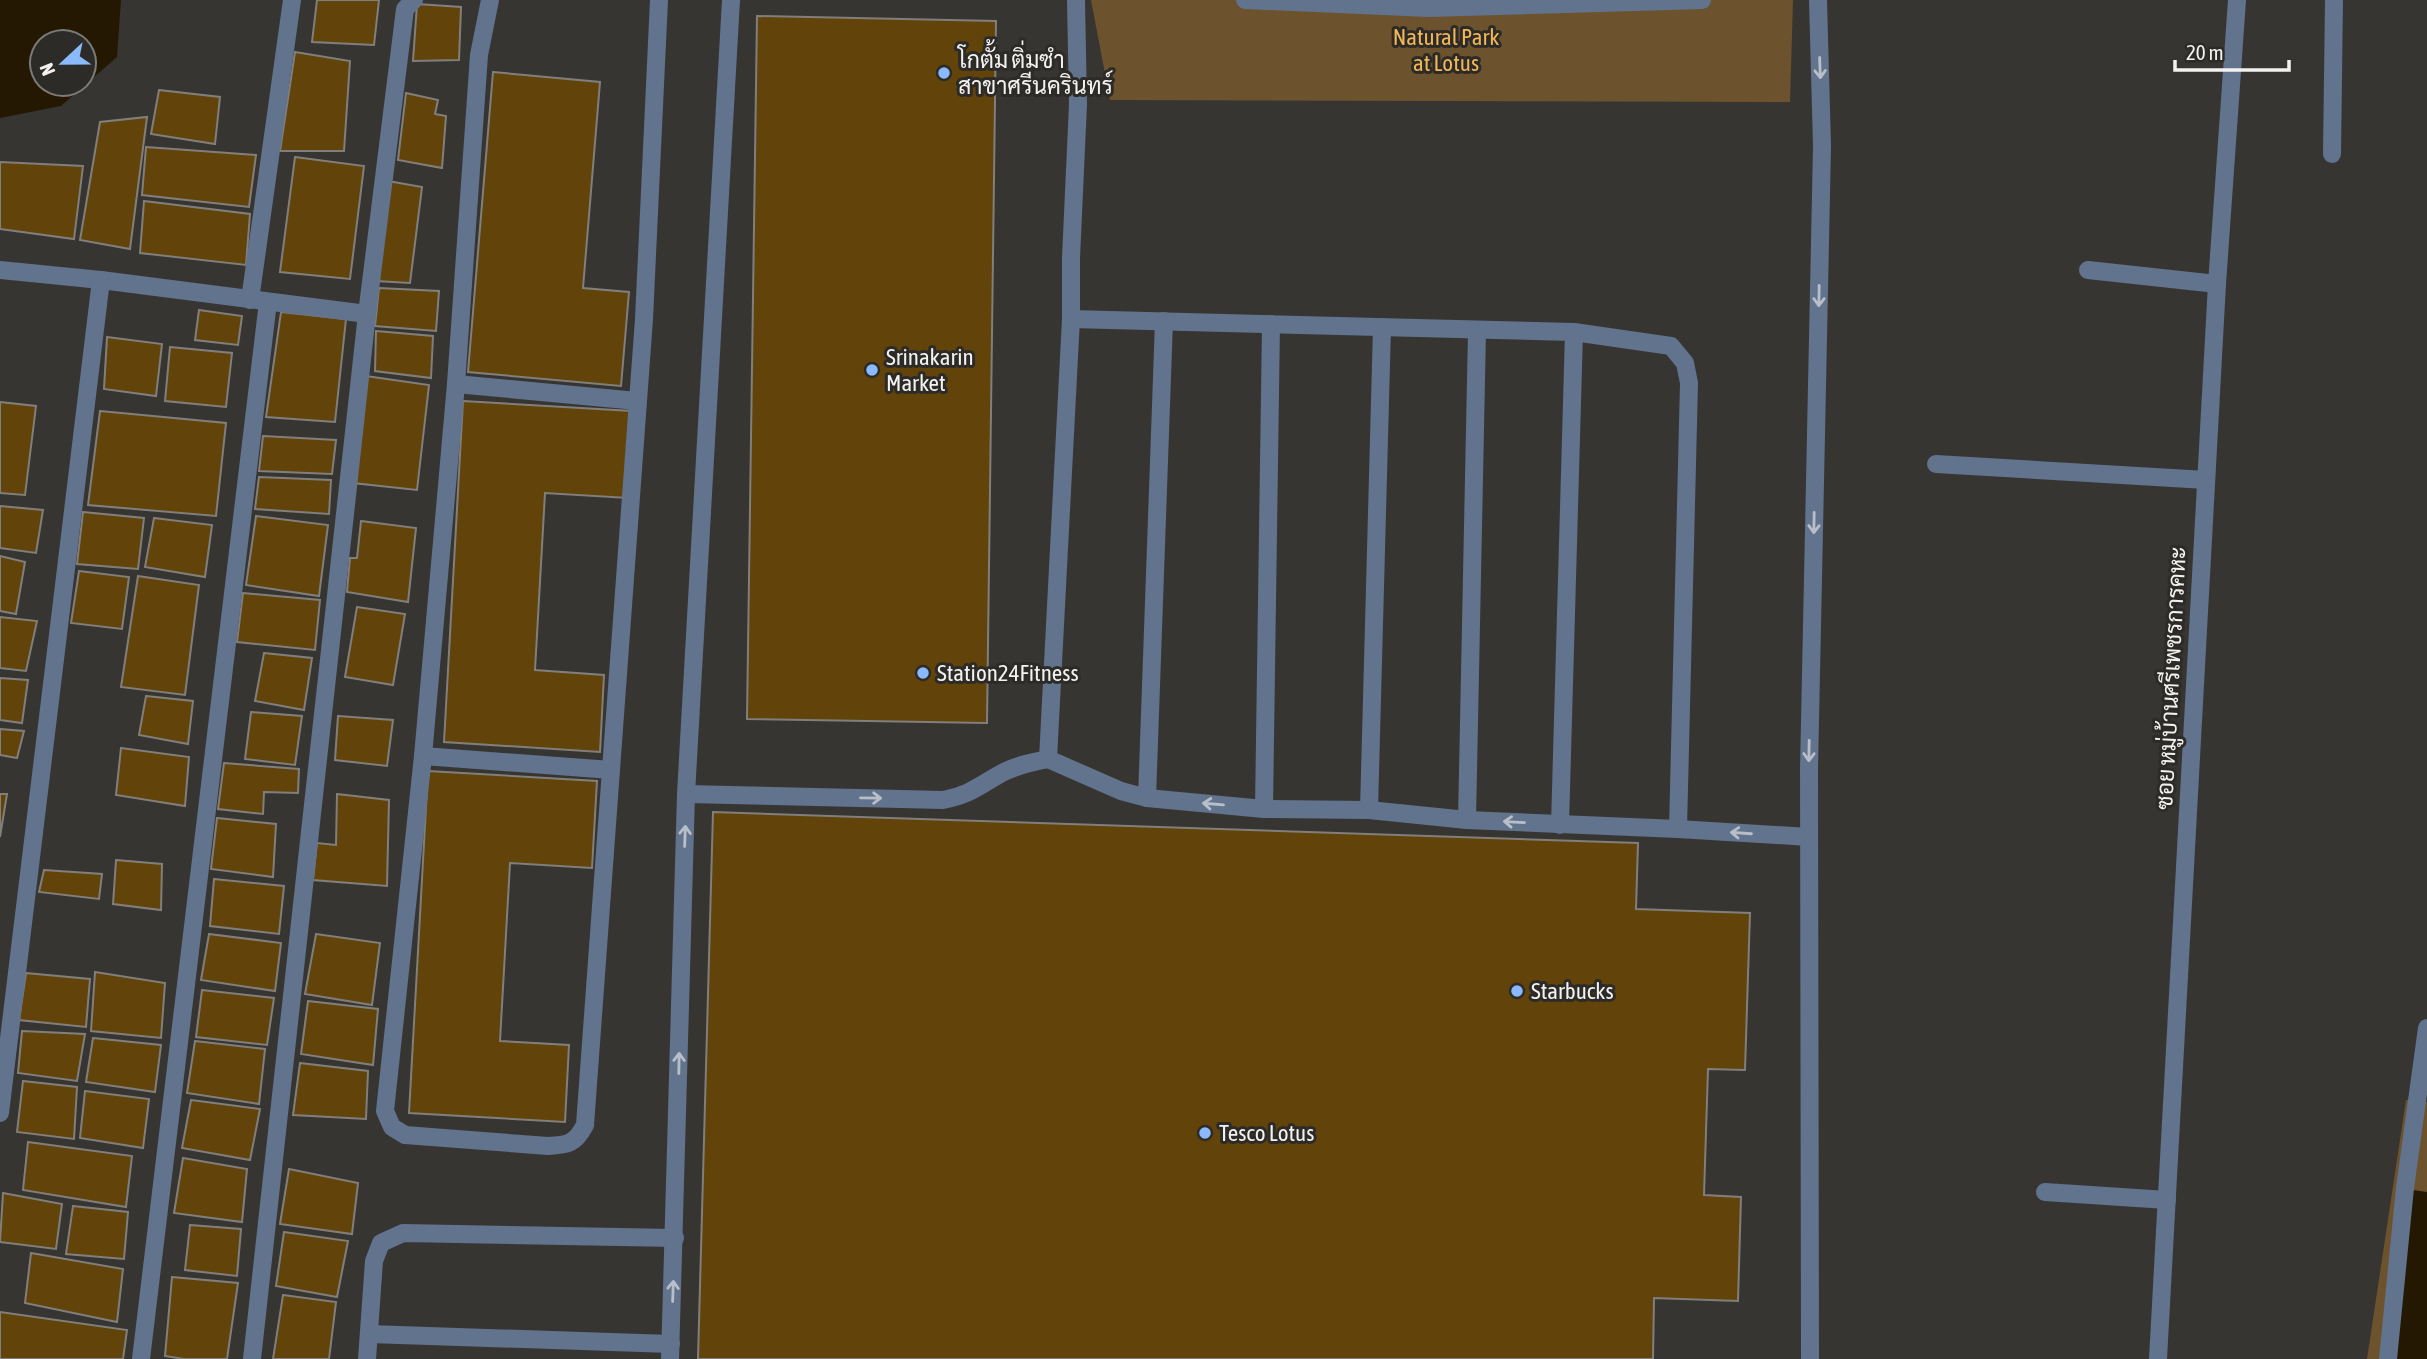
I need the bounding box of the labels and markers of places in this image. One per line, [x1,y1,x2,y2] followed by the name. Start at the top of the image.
[956,39,1113,99] place label: โกตั้ม ติ่มซำ สาขาศรีนครินทร์
[936,65,952,81] marker: โกตั้ม ติ่มซำ สาขาศรีนครินทร์
[886,344,974,396] place label: Srinakarin Market
[864,362,880,378] marker: Srinakarin Market
[937,660,1079,686] place label: Station24Fitness
[915,665,931,681] marker: Station24Fitness
[1531,978,1614,1004] place label: Starbucks
[1509,983,1525,999] marker: Starbucks
[1219,1120,1314,1146] place label: Tesco Lotus
[1197,1125,1213,1141] marker: Tesco Lotus

